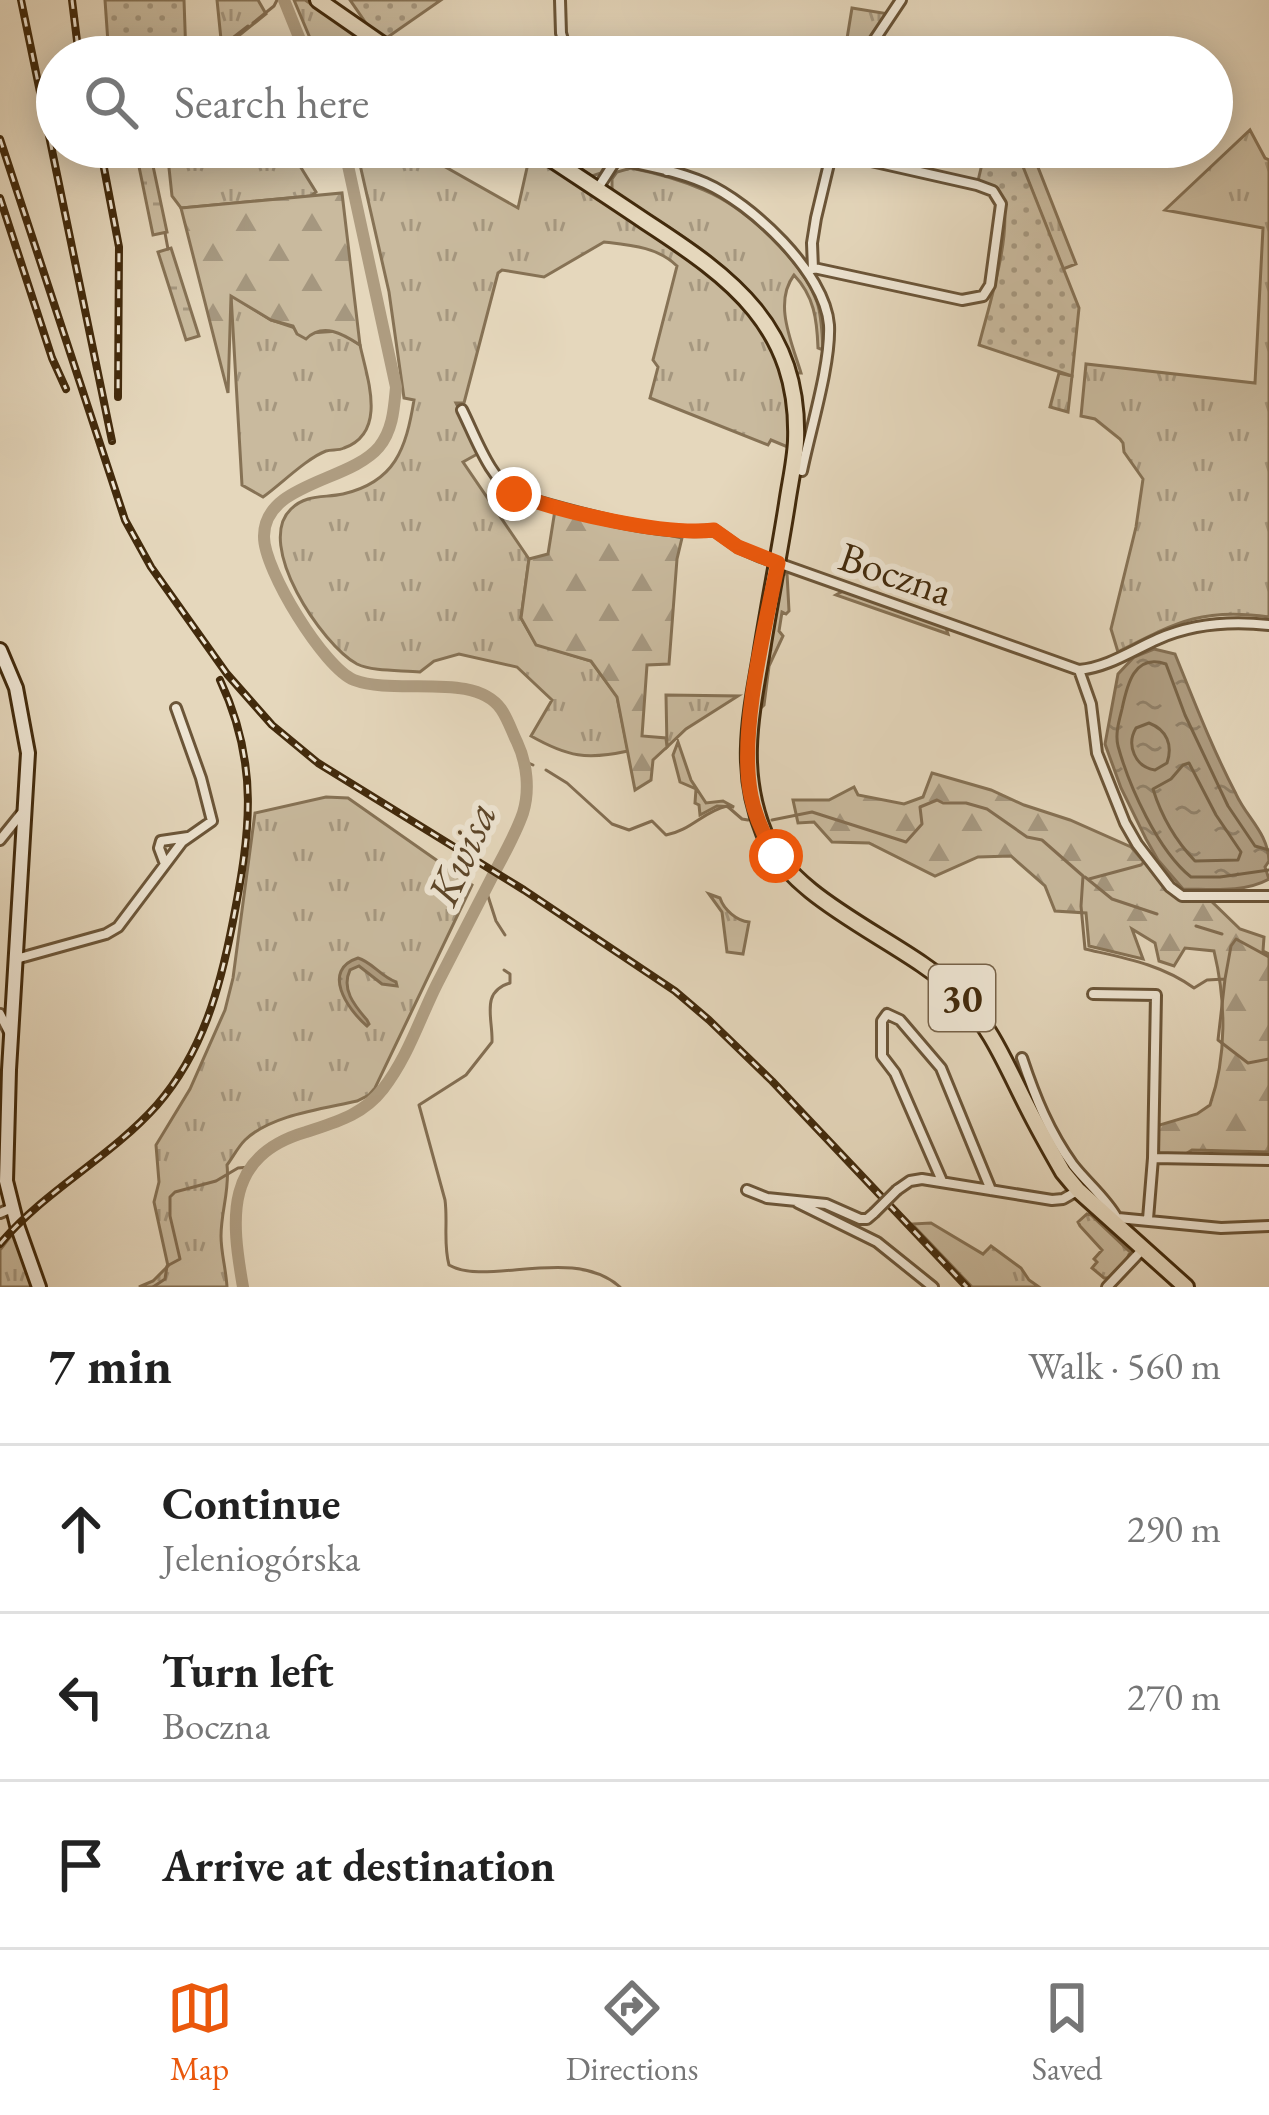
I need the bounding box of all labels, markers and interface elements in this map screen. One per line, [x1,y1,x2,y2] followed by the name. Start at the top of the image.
[36,36,1233,168] search box
[78,69,144,135] icon: search
[174,73,369,131] text: Search here
[487,467,541,521] route end
[832,529,960,618] street label: Boczna
[412,792,509,915] water label: Kwisa
[749,829,803,883] route start
[929,965,995,1031] road number: 30
[48,1332,172,1398] text: 7 min
[1028,1340,1221,1391] text: Walk · 560 m
[162,1474,340,1532] text: Continue
[48,1496,114,1562] icon: ahead
[1127,1503,1221,1554] text: 290 m
[162,1532,360,1583] text: Jeleniogórska
[162,1642,334,1700] text: Turn left
[48,1664,114,1730] icon: left
[1127,1671,1221,1722] text: 270 m
[162,1700,270,1751] text: Boczna
[48,1832,114,1898] icon: arrive
[162,1836,555,1894] text: Arrive at destination
[167,1975,233,2090] tab: Map
[566,1975,699,2090] tab: Directions
[1032,1975,1102,2090] tab: Saved

